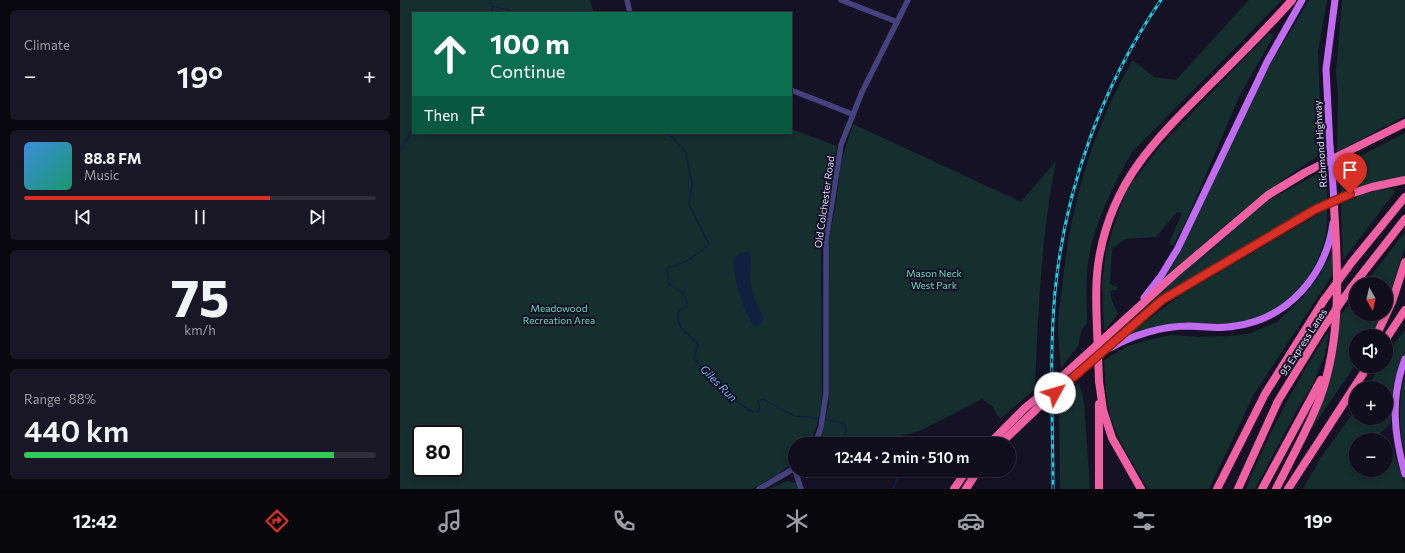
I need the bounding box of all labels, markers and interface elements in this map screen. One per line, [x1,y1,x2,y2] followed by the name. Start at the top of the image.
[490,26,570,60] text: 100 m
[424,28,476,80] icon: ahead
[24,37,70,53] text: Climate
[177,57,223,94] text: 19°
[490,60,565,82] text: Continue
[24,62,37,89] text: −
[363,62,376,89] text: +
[1311,100,1329,188] street label: Richmond Highway
[467,104,489,126] icon: arrive
[424,106,459,124] text: Then
[84,149,141,167] text: 88.8 FM
[1333,153,1367,194] pin
[812,155,836,249] street label: Old Colchester Road
[1339,159,1361,181] icon: arrive
[84,167,119,183] text: Music
[72,206,94,228] icon: previous
[189,206,211,228] icon: pause
[306,206,328,228] icon: next
[171,264,229,328] text: 75
[906,267,963,291] park label: Mason Neck West Park
[1349,277,1393,321] north arrow
[1349,277,1393,477] map controls
[523,302,595,326] park label: Meadowood Recreation Area
[1277,306,1329,378] street label: 95 Express Lanes
[184,322,216,338] text: km/h
[1349,329,1393,373] button: sound
[698,362,740,404] water label: Giles Run
[1034,372,1076,414] position arrow
[1349,381,1393,425] button: +
[24,391,96,407] text: Range · 88%
[24,411,129,448] text: 440 km
[412,425,464,477] speed limit sign: 80
[1349,433,1393,477] button: −
[835,448,969,466] text: 12:44 · 2 min · 510 m
[263,507,291,535] icon: directions
[436,507,464,535] icon: music
[610,507,638,535] icon: phone
[783,507,811,535] icon: climate
[957,507,985,535] icon: car
[1130,507,1158,535] icon: filters
[73,510,117,532] text: 12:42
[1304,510,1332,532] text: 19°

